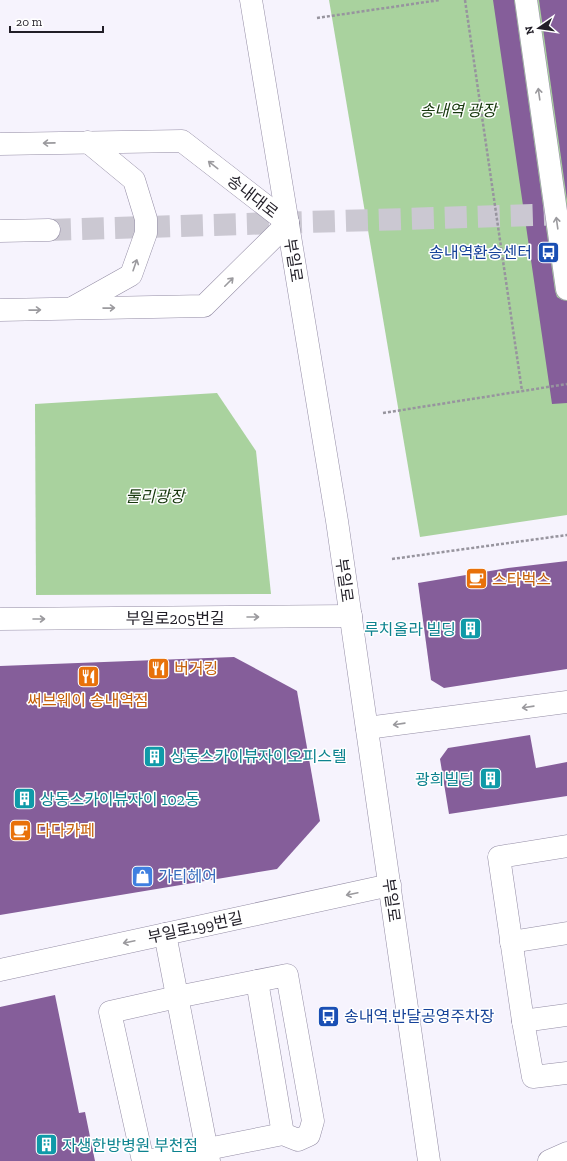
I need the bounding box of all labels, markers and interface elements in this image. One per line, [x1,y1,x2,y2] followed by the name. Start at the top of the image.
[10,8,103,34] scale bar
[519,8,559,48] north arrow
[16,15,43,29] text: 20 m
[522,24,537,36] text: N
[535,88,543,101] one-way arrow
[419,101,499,120] park label: 송내역 광장
[43,139,56,147] one-way arrow
[207,161,218,169] one-way arrow
[224,171,282,222] street label: 송내대로
[553,217,561,230] one-way arrow
[281,237,306,284] street label: 부일로
[535,239,561,265] bus stop icon: 송내역환승센터
[429,243,532,262] place label: 송내역환승센터
[131,259,139,271] one-way arrow
[224,277,234,287] one-way arrow
[102,304,115,312] one-way arrow
[28,306,41,314] one-way arrow
[126,487,187,506] park label: 둘리광장
[332,557,357,604] street label: 부일로
[463,566,489,592] cafe icon: 스타벅스
[492,570,551,589] place label: 스타벅스
[125,609,225,628] street label: 부일로205번길
[246,613,259,621] one-way arrow
[32,615,45,623] one-way arrow
[458,616,484,642] building icon: 루치올라 빌딩
[364,620,456,639] place label: 루치올라 빌딩
[146,655,172,681] restaurant icon: 버거킹
[174,659,218,678] place label: 버거킹
[75,663,101,689] restaurant icon: 써브웨이 송내역점
[27,691,149,710] place label: 써브웨이 송내역점
[522,703,535,711] one-way arrow
[393,720,406,728] one-way arrow
[141,743,167,769] building icon: 상동스카이뷰자이오피스텔
[170,747,347,766] place label: 상동스카이뷰자이오피스텔
[477,766,503,792] building icon: 광희빌딩
[415,770,474,789] place label: 광희빌딩
[12,786,38,812] building icon: 상동스카이뷰자이 102동
[40,790,200,809] place label: 상동스카이뷰자이 102동
[7,817,33,843] cafe icon: 다다카페
[36,821,95,840] place label: 다다카페
[129,863,155,889] shop icon: 가티헤어
[158,867,217,886] place label: 가티헤어
[379,877,404,924] street label: 부일로
[346,890,359,898] one-way arrow
[146,908,244,947] street label: 부일로199번길
[123,938,136,946] one-way arrow
[315,1003,341,1029] bus stop icon: 송내역.반달공영주차장
[344,1007,495,1026] place label: 송내역.반달공영주차장
[33,1132,59,1158] building icon: 자생한방병원 부천점
[62,1136,198,1155] place label: 자생한방병원 부천점

